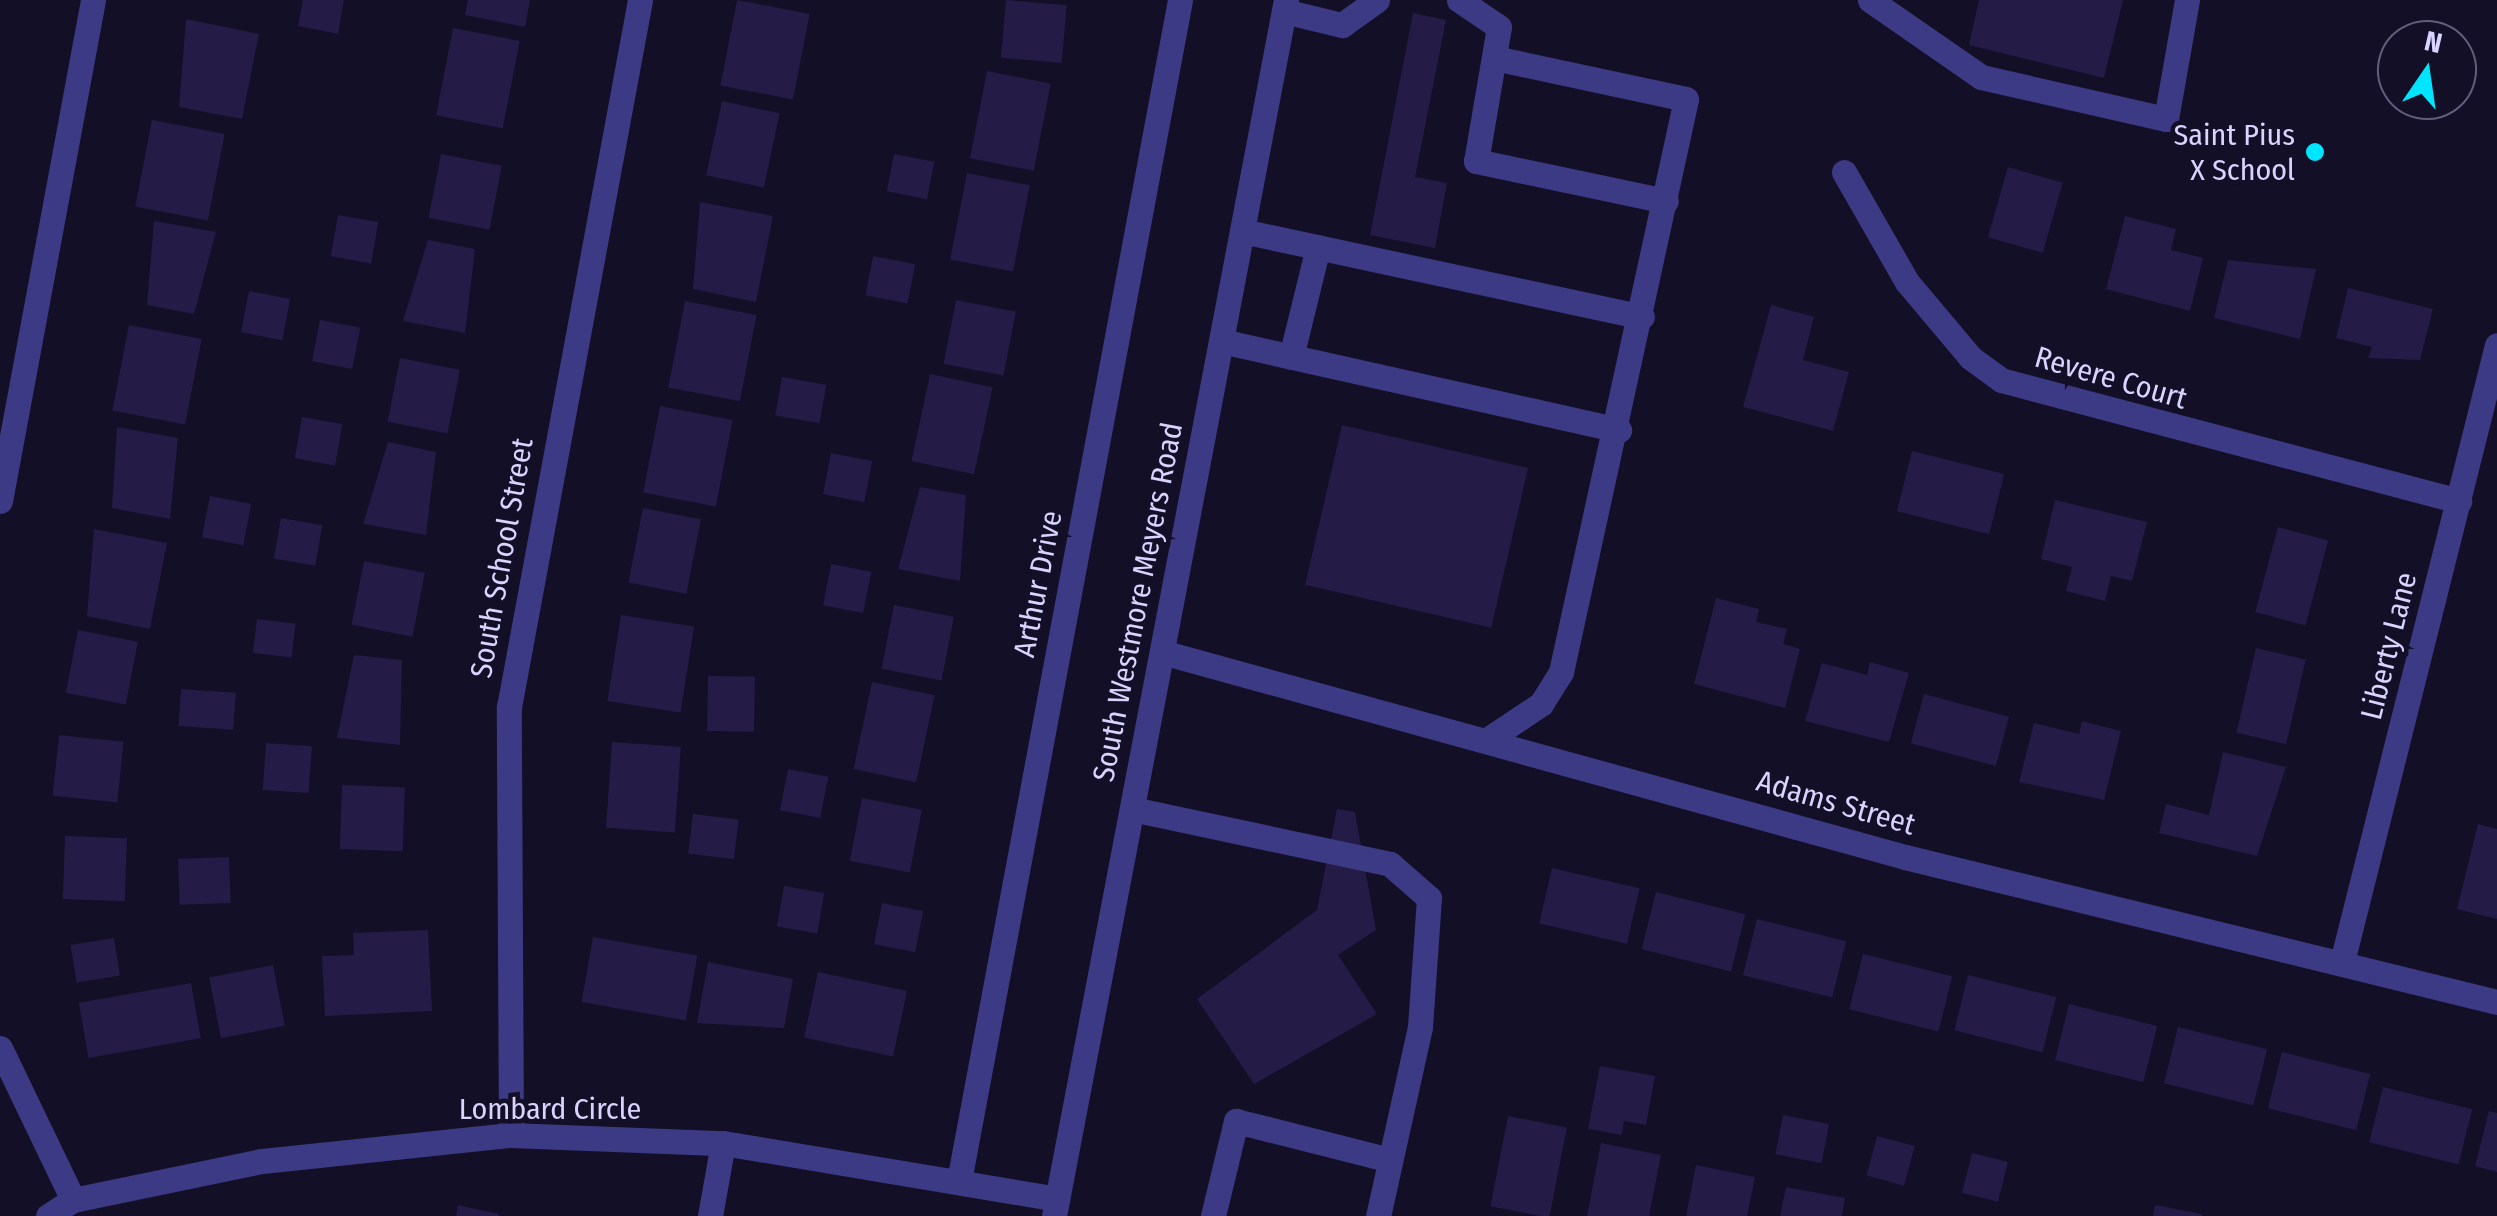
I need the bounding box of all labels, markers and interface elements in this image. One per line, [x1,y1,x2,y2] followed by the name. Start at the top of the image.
[2377,20,2477,120] north arrow
[2422,24,2445,60] text: N
[2173,117,2295,188] place label: Saint Pius X School
[2304,141,2326,163] marker: Saint Pius X School
[2031,339,2191,417] street label: Revere Court
[1085,419,1191,785] street label: South Westmore Meyers Road
[463,435,541,681] street label: South School Street
[1006,508,1070,660] street label: Arthur Drive
[2353,569,2425,723] street label: Liberty Lane
[1753,763,1919,843] street label: Adams Street
[459,1091,641,1127] street label: Lombard Circle

